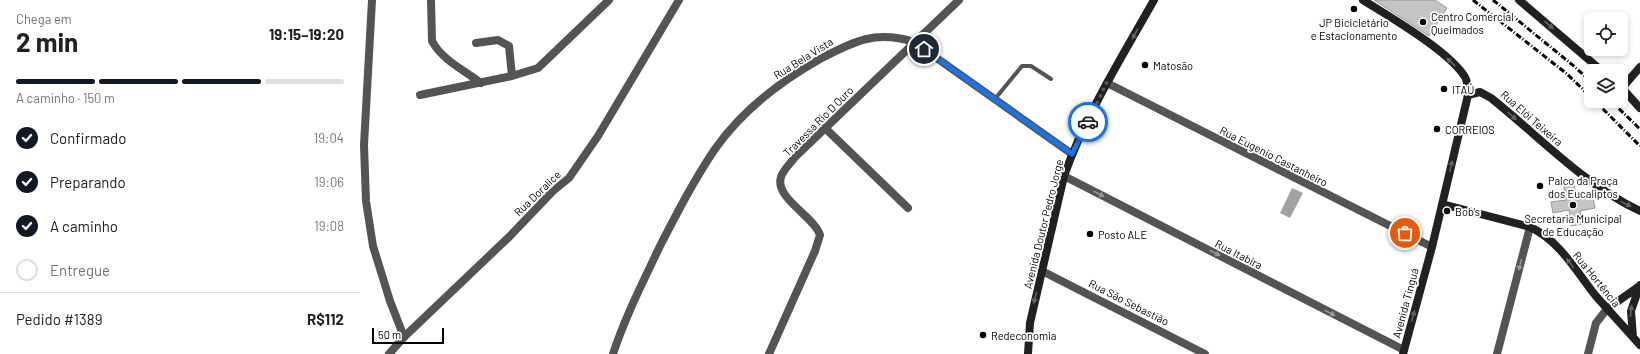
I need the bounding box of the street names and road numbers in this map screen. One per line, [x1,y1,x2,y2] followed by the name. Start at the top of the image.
[771,35,835,81] street label: Rua Bela Vista
[780,83,856,159] street label: Travessa Rio D Ouro
[1498,88,1566,148] street label: Rua Elói Teixeira
[1218,123,1330,189] street label: Rua Eugenio Castanheiro
[1021,158,1065,290] street label: Avenida Doutor Pedro Jorge
[511,167,563,218] street label: Rua Doralice
[1213,237,1265,271] street label: Rua Itabira
[1571,249,1623,309] street label: Rua Hortência
[1389,267,1421,339] street label: Avenida Tinguá
[1087,276,1171,328] street label: Rua São Sebastião

